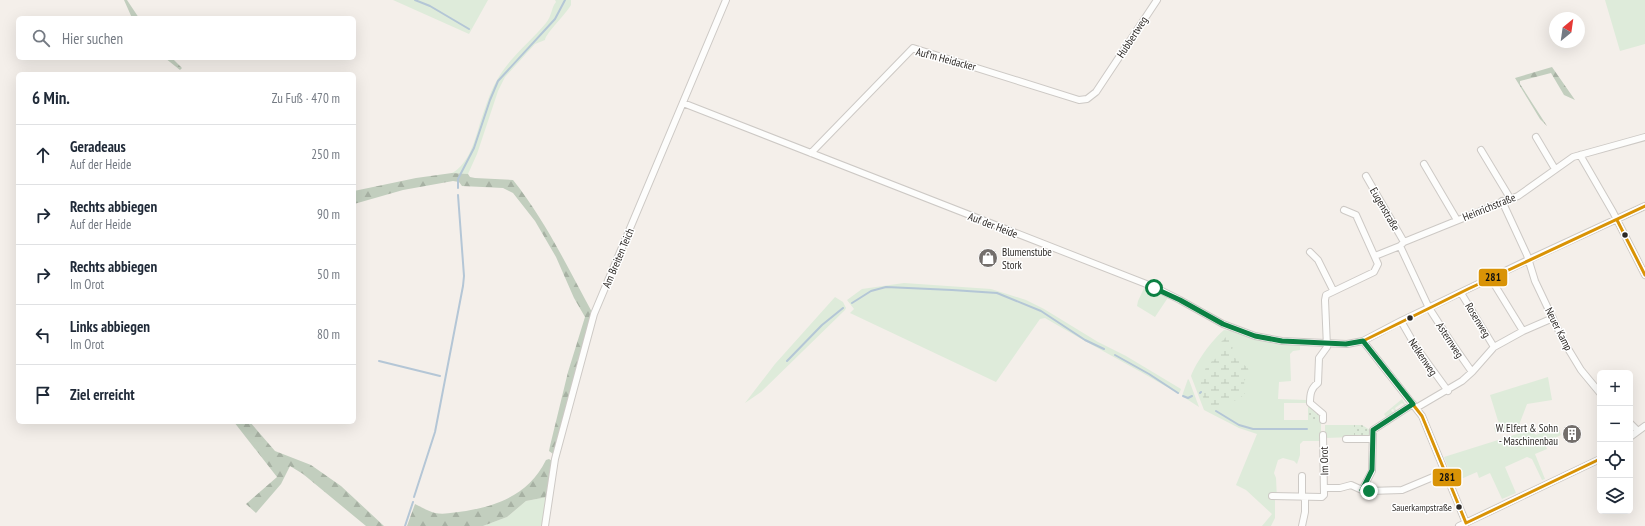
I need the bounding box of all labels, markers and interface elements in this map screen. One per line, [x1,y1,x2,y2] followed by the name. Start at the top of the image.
[1549,12,1585,48] north arrow
[1113,13,1151,60] street label: Hubbertweg
[16,16,356,60] search box
[30,27,52,49] icon: search
[62,29,123,48] text: Hier suchen
[915,44,977,74] street label: Auf'm Heidacker
[32,87,70,109] text: 6 Min.
[272,90,340,107] text: Zu Fuß · 470 m
[70,137,126,156] text: Geradeaus
[32,144,54,166] icon: ahead
[311,146,340,163] text: 250 m
[70,156,131,173] text: Auf der Heide
[1367,185,1403,234] street label: Eugenstraße
[1460,190,1518,224] street label: Heinrichstraße
[70,197,157,216] text: Rechts abbiegen
[32,204,54,226] icon: right
[317,206,340,223] text: 90 m
[966,209,1020,241] street label: Auf der Heide
[70,216,131,233] text: Auf der Heide
[599,226,637,290] street label: Am Breiten Teich
[1620,230,1630,240] unlabelled marker
[1002,245,1052,272] place label: Blumenstube Stork
[977,247,999,269] shop icon: Blumenstube Stork
[70,257,157,276] text: Rechts abbiegen
[32,264,54,286] icon: right
[317,266,340,283] text: 50 m
[1478,268,1508,287] line badge: 281
[1485,270,1501,284] text: 281
[70,276,104,293] text: Im Orot
[1145,279,1163,297] route start
[1462,300,1494,340] street label: Rosenweg
[1542,305,1576,353] street label: Neuer Kamp
[1405,313,1415,323] unlabelled marker
[70,317,150,336] text: Links abbiegen
[1433,319,1467,361] street label: Asternweg
[32,324,54,346] icon: left
[317,326,340,343] text: 80 m
[70,336,104,353] text: Im Orot
[1405,336,1441,379] street label: Nelkenweg
[1597,370,1633,514] map controls
[1597,370,1633,406] button: +
[32,384,54,406] icon: arrive
[70,385,135,404] text: Ziel erreicht
[1597,406,1633,442] button: −
[1496,421,1558,448] place label: W. Elfert & Sohn - Maschinenbau
[1561,423,1583,445] building icon: W. Elfert & Sohn - Maschinenbau
[1597,442,1633,478] button: locate
[1317,446,1331,476] street label: Im Orot
[1432,468,1462,487] line badge: 281
[1439,470,1455,484] text: 281
[1597,478,1633,514] button: layers
[1360,482,1378,500] route end
[1392,501,1452,514] place label: Sauerkampstraße
[1454,502,1464,512] marker: Sauerkampstraße

